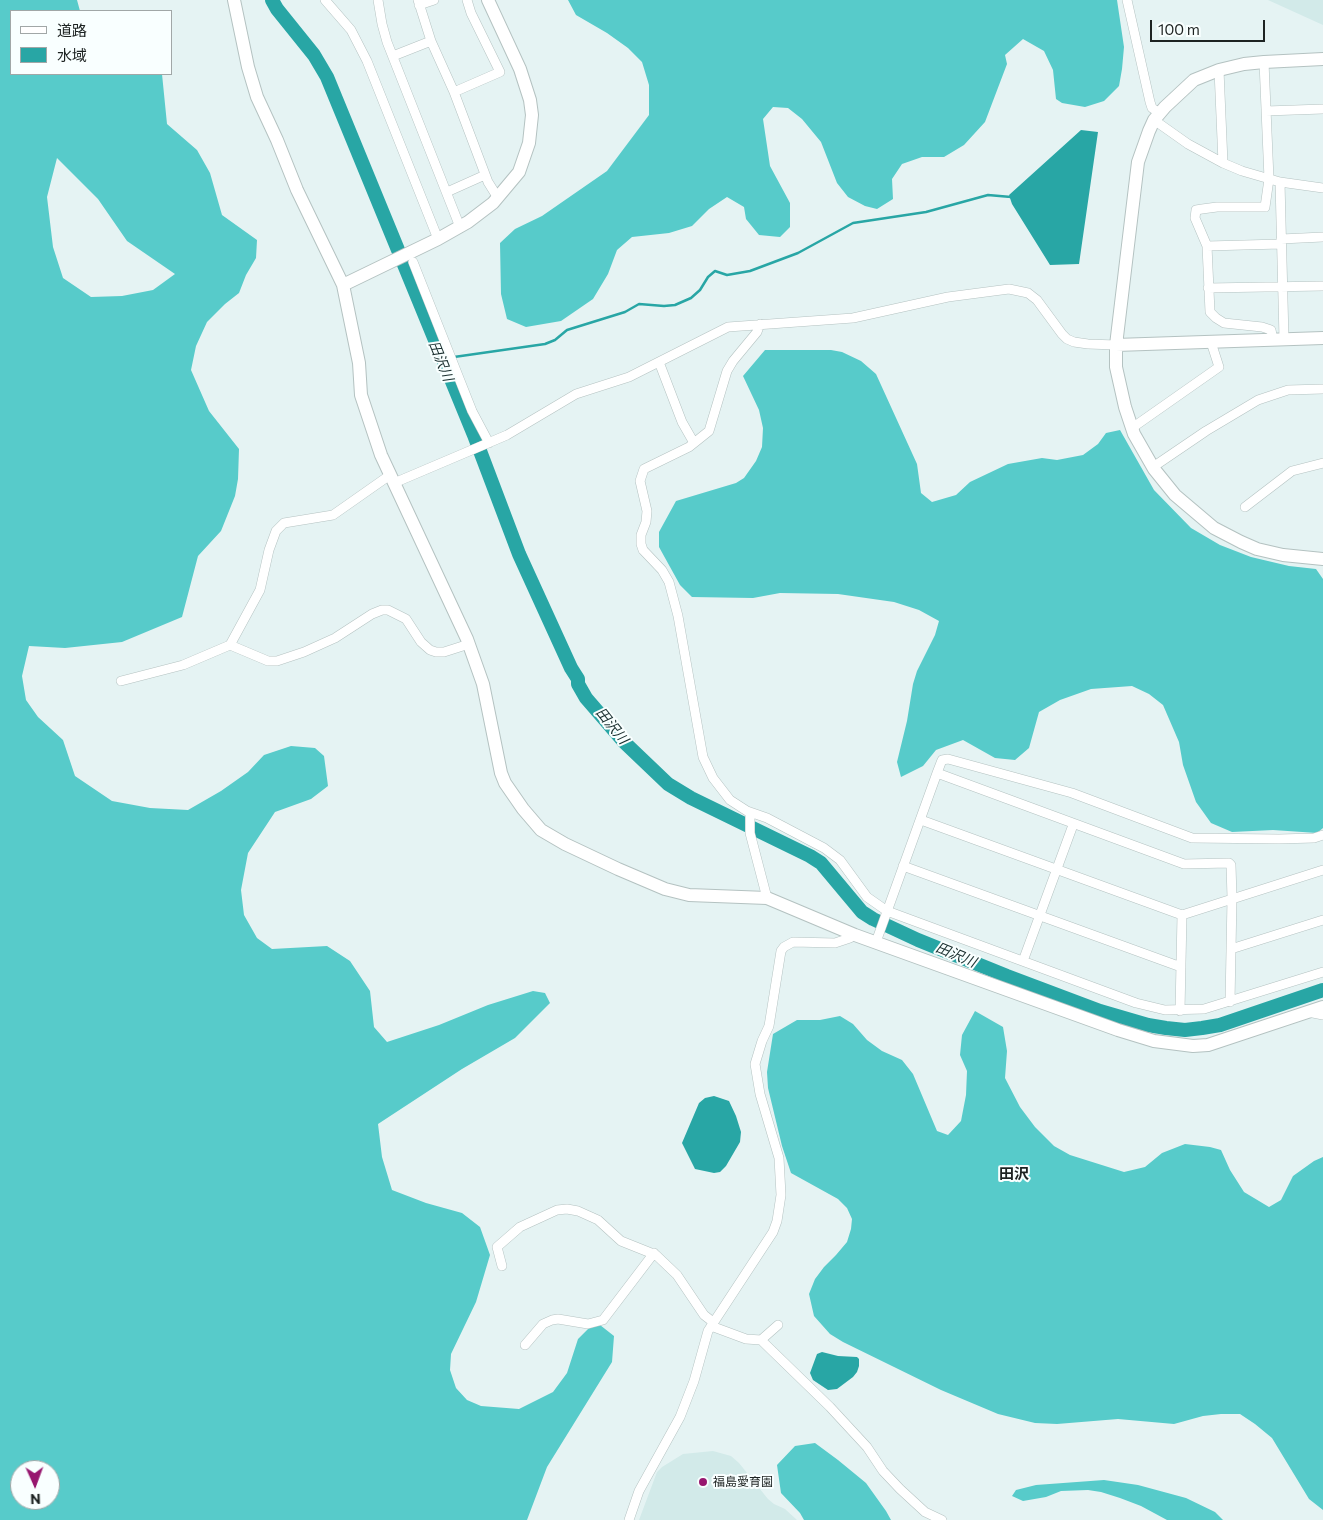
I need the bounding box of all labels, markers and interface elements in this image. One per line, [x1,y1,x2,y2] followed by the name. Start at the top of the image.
[10,10,172,75] legend
[1153,10,1268,42] scale bar
[1158,20,1200,38] text: 100 m
[57,21,87,39] text: 道路
[57,46,87,64] text: 水域
[425,338,457,384] water label: 田沢川
[592,704,632,748] water label: 田沢川
[933,939,979,971] water label: 田沢川
[999,1165,1029,1183] district label: 田沢
[10,1460,60,1510] north arrow
[713,1475,773,1489] place label: 福島愛育園
[697,1476,709,1488] marker: 福島愛育園
[30,1491,41,1508] text: N

